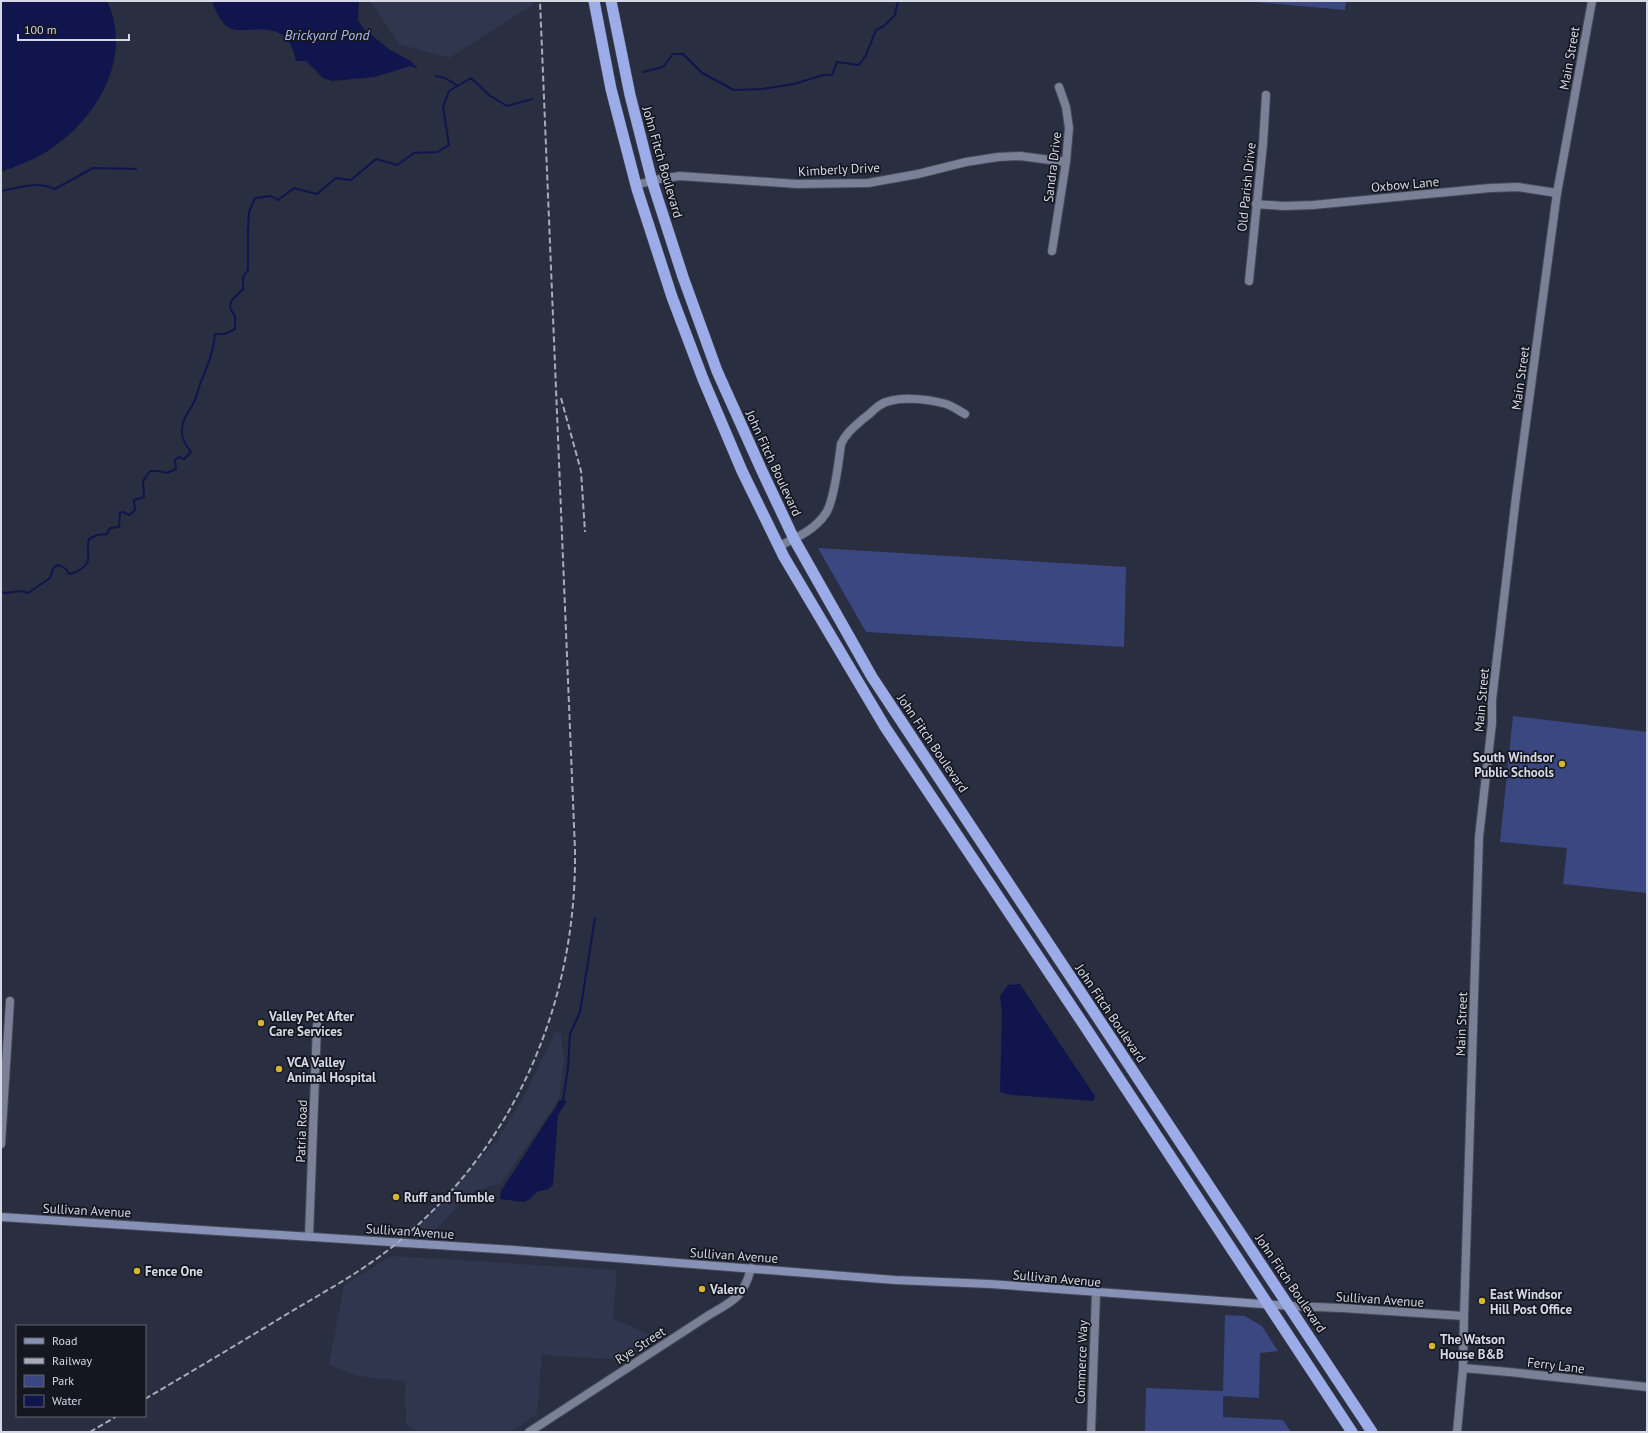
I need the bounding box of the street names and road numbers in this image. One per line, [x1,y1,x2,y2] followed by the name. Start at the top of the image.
[1556,25,1584,91] street label: Main Street
[638,103,687,220] street label: John Fitch Boulevard
[1040,131,1065,203] street label: Sandra Drive
[1233,142,1260,232] street label: Old Parish Drive
[798,159,880,180] street label: Kimberly Drive
[1370,173,1440,196] street label: Oxbow Lane
[1508,345,1533,411] street label: Main Street
[741,407,806,519] street label: John Fitch Boulevard
[1470,667,1493,733] street label: Main Street
[893,690,972,796] street label: John Fitch Boulevard
[1071,960,1150,1066] street label: John Fitch Boulevard
[1452,991,1471,1056] street label: Main Street
[292,1099,311,1163] street label: Patria Road
[42,1200,132,1221] street label: Sullivan Avenue
[365,1220,455,1243] street label: Sullivan Avenue
[1251,1230,1330,1336] street label: John Fitch Boulevard
[689,1244,779,1267] street label: Sullivan Avenue
[1012,1266,1102,1291] street label: Sullivan Avenue
[1335,1288,1425,1311] street label: Sullivan Avenue
[1072,1320,1091,1404] street label: Commerce Way
[612,1323,669,1368] street label: Rye Street
[1526,1354,1586,1377] street label: Ferry Lane

